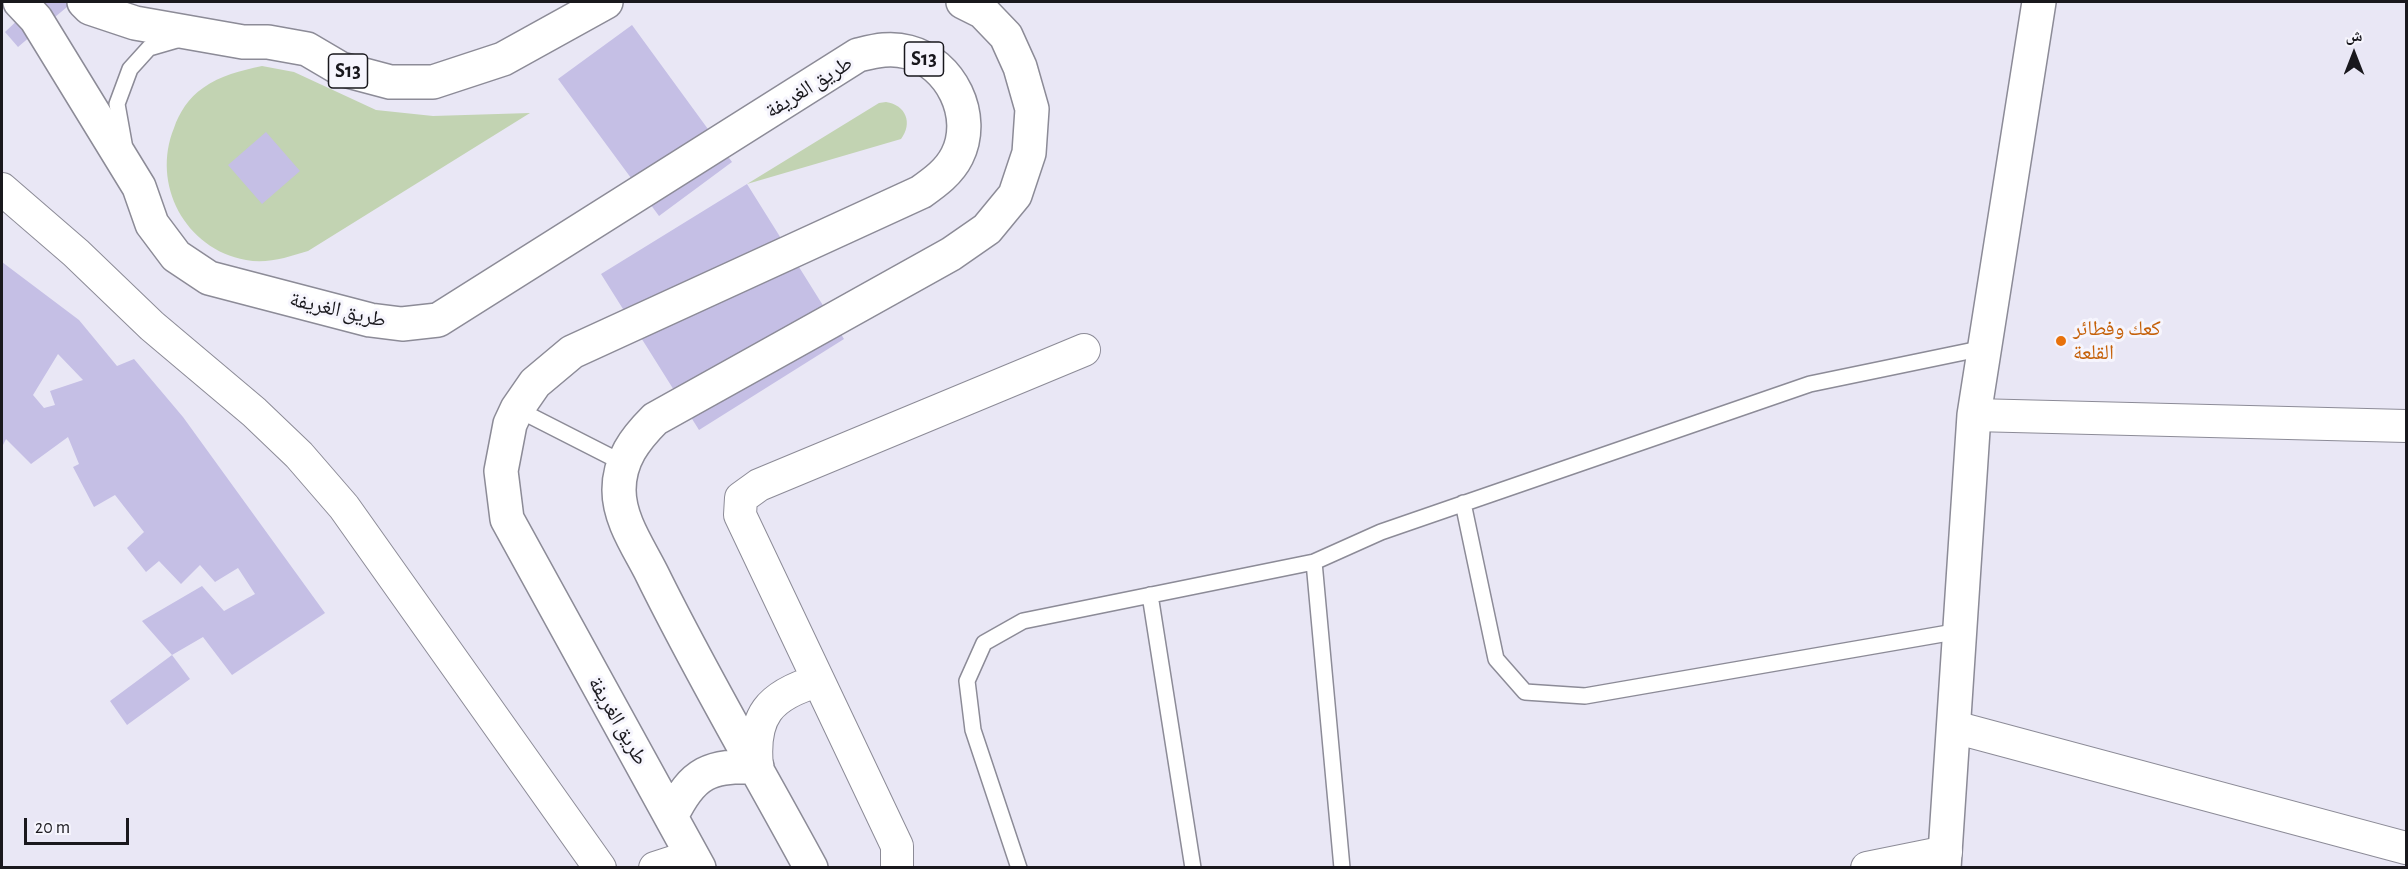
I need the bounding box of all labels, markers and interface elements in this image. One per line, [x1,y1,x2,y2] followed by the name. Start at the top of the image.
[2324,24,2384,84] north arrow
[2346,28,2362,44] text: ش
[904,42,944,76] road number: S13
[761,50,857,124] street label: طريق الغريفة
[328,54,368,88] road number: S13
[287,287,389,333] street label: طريق الغريفة
[2073,316,2161,366] place label: كعك وفطائر القلعة
[2054,334,2068,348] marker: كعك وفطائر القلعة
[583,672,653,770] street label: طريق الغريفة
[27,806,132,844] scale bar
[35,819,70,837] text: 20 m

